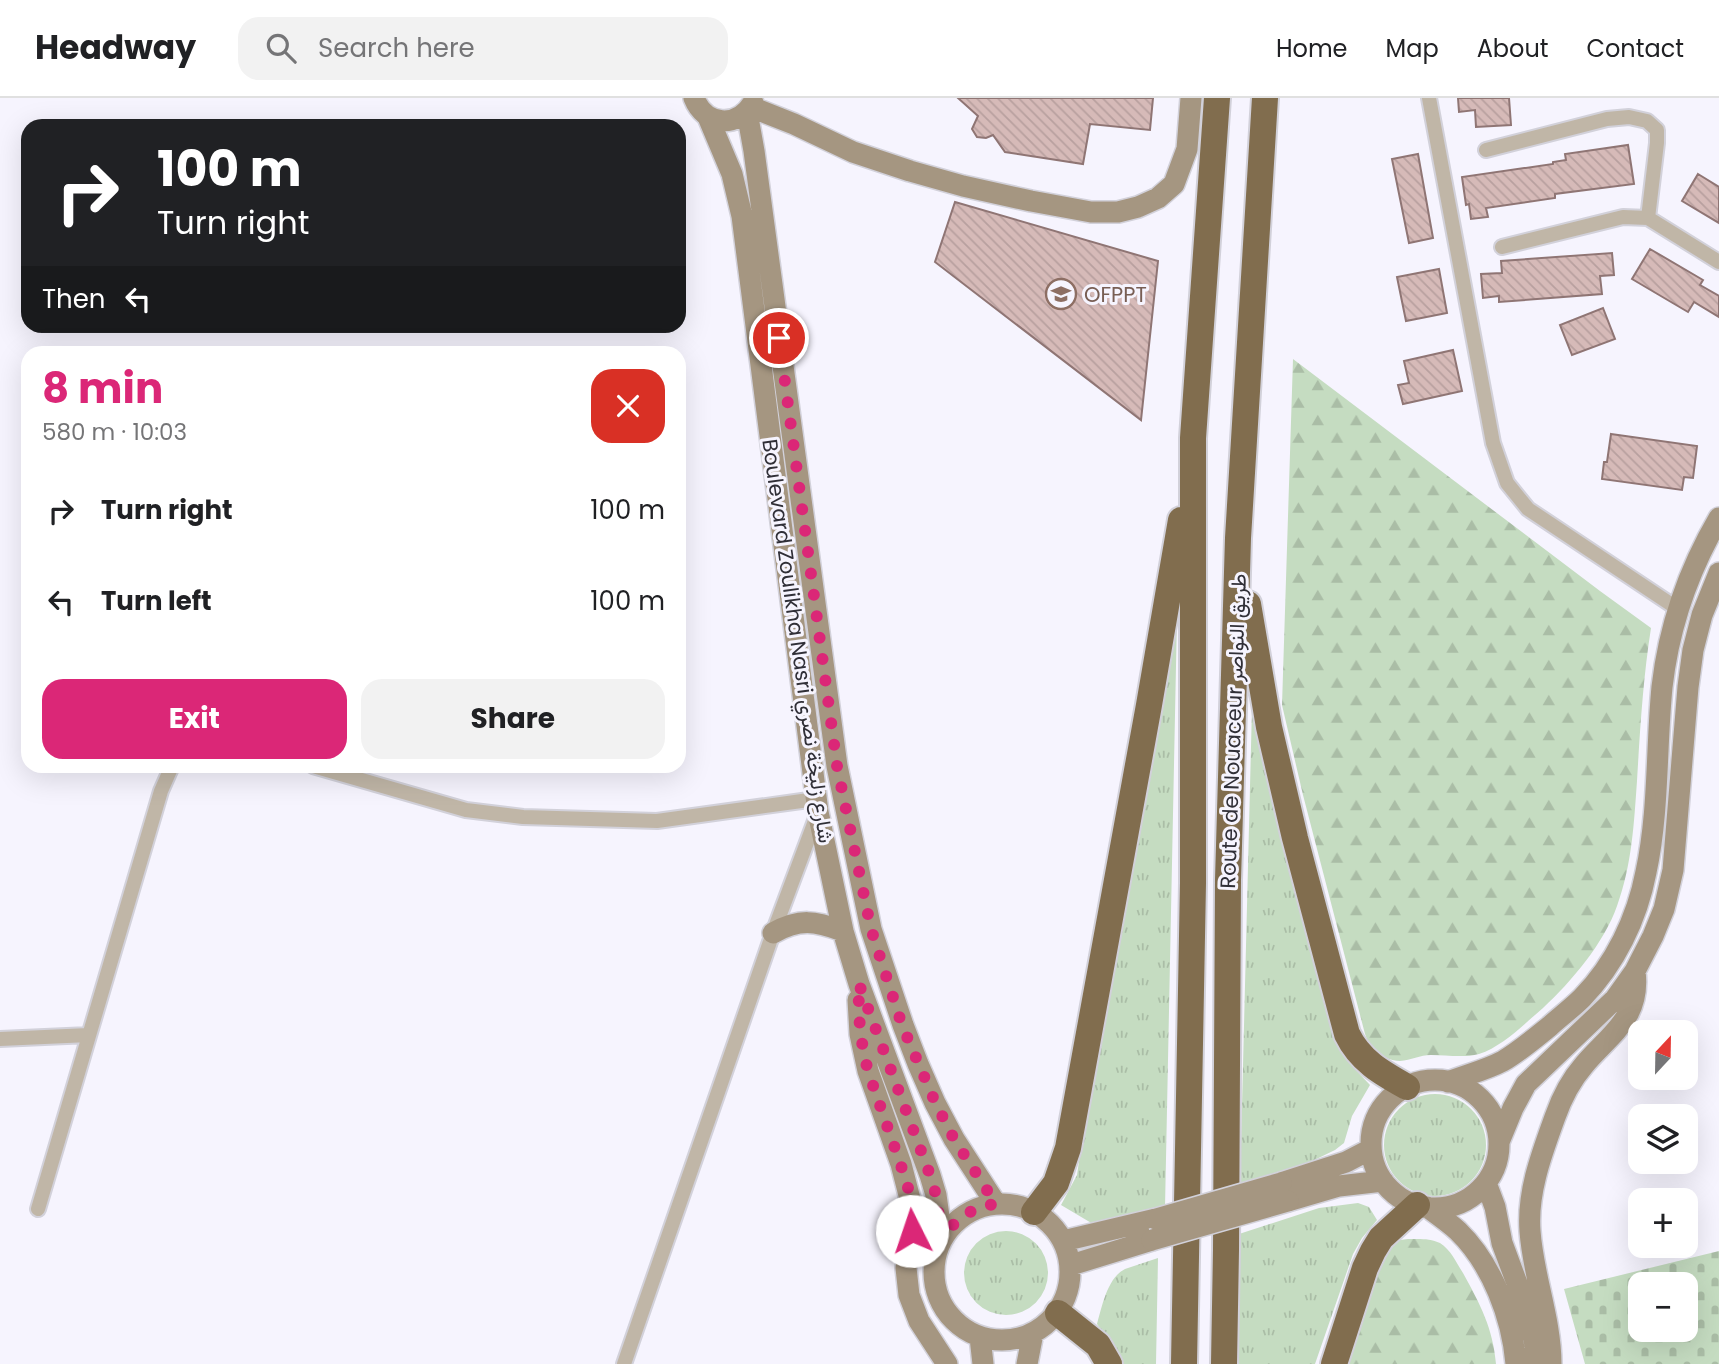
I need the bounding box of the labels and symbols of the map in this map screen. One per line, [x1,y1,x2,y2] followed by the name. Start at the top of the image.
[1044,277,1078,311] school or university icon: OFPPT
[1084,280,1147,309] place label: OFPPT
[749,308,809,368] pin
[752,437,841,845] street label: Boulevard Zoulikha Nasri شارع زليخة نصري
[1213,573,1253,889] street label: Route de Nouaceur طريق النواصر
[1628,1020,1698,1090] north arrow
[875,1194,949,1268] position arrow

